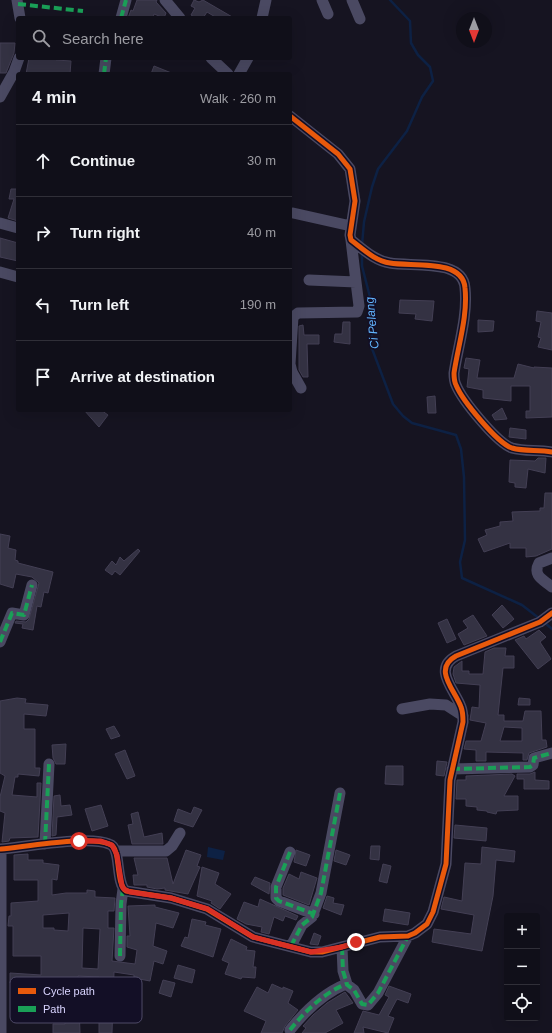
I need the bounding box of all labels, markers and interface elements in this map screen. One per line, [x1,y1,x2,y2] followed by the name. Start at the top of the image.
[456,12,492,48] north arrow
[16,16,292,60] search box
[30,27,52,49] icon: search
[62,30,144,47] text: Search here
[32,88,76,107] text: 4 min
[200,91,276,106] text: Walk · 260 m
[32,150,54,172] icon: ahead
[70,152,135,169] text: Continue
[247,153,276,168] text: 30 m
[32,222,54,244] icon: right
[70,224,140,241] text: Turn right
[247,225,276,240] text: 40 m
[32,294,54,316] icon: left
[70,296,129,313] text: Turn left
[362,296,382,350] water label: Ci Pelang
[240,297,276,312] text: 190 m
[32,366,54,388] icon: arrive
[70,368,215,385] text: Arrive at destination
[70,832,88,850] route start
[504,913,540,1021] map controls
[504,913,540,949] button: +
[347,933,365,951] route end
[504,949,540,985] button: −
[10,977,142,1023] legend
[43,985,95,997] text: Cycle path
[504,985,540,1021] button: locate
[43,1003,66,1015] text: Path

